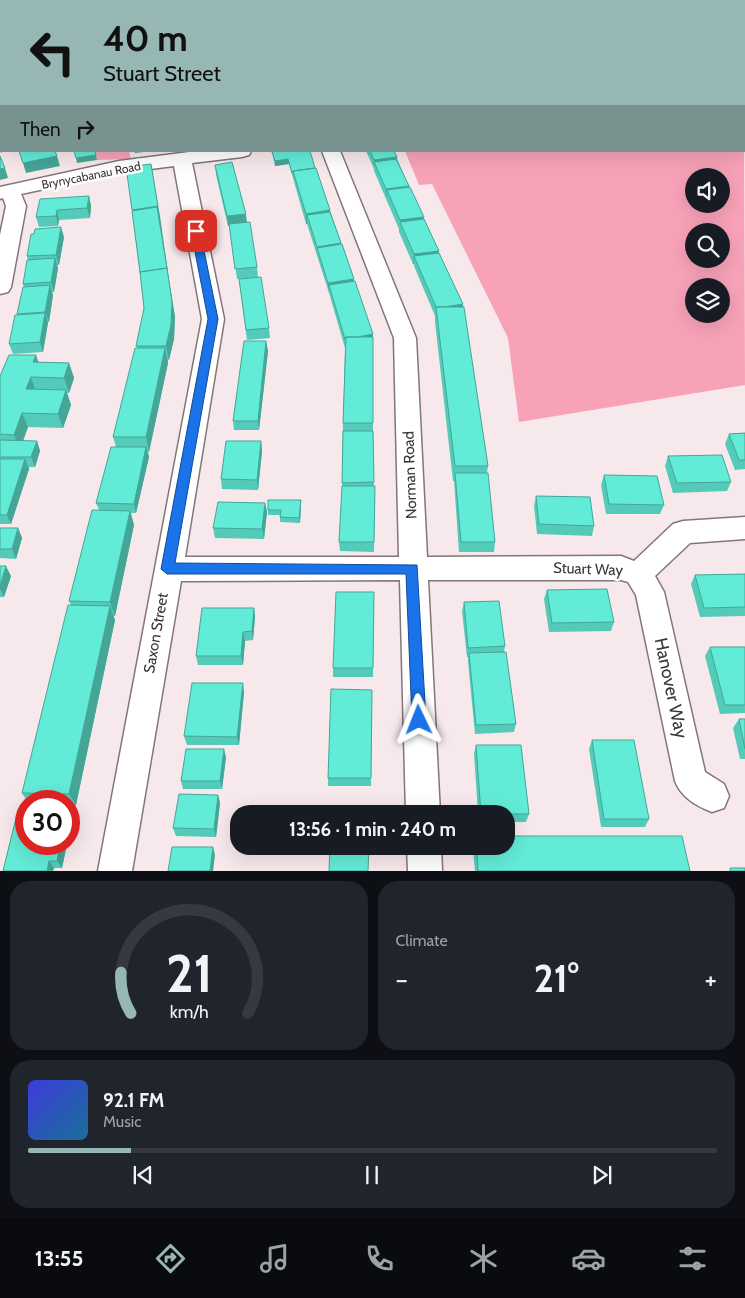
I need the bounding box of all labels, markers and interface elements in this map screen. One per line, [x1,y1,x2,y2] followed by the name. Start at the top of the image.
[103,17,188,60] text: 40 m
[20,20,85,85] icon: left
[103,60,221,87] text: Stuart Street
[71,115,99,143] icon: right
[20,118,61,141] text: Then
[40,158,142,192] street label: Brynycabanau Road
[685,168,730,323] map controls
[685,168,730,213] button: sound
[175,210,217,252] pin
[182,217,210,245] icon: arrive
[685,223,730,268] button: search
[685,278,730,323] button: layers
[399,431,421,519] street label: Norman Road
[553,559,624,579] street label: Stuart Way
[140,591,172,675] street label: Saxon Street
[650,636,692,740] street label: Hanover Way
[392,693,444,745] position arrow
[15,790,80,855] speed limit sign: 30
[289,818,456,841] text: 13:56 · 1 min · 240 m
[396,931,448,950] text: Climate
[165,942,212,1005] text: 21
[534,955,579,1002] text: 21°
[396,962,408,996] text: −
[705,962,717,996] text: +
[169,1001,208,1022] text: km/h
[103,1089,164,1112] text: 92.1 FM
[103,1112,141,1131] text: Music
[129,1161,157,1189] icon: previous
[358,1161,386,1189] icon: pause
[588,1161,616,1189] icon: next
[153,1241,188,1276] icon: directions
[257,1241,292,1276] icon: music
[362,1241,397,1276] icon: phone
[466,1241,501,1276] icon: climate
[571,1241,606,1276] icon: car
[675,1241,710,1276] icon: filters
[35,1245,83,1272] text: 13:55

